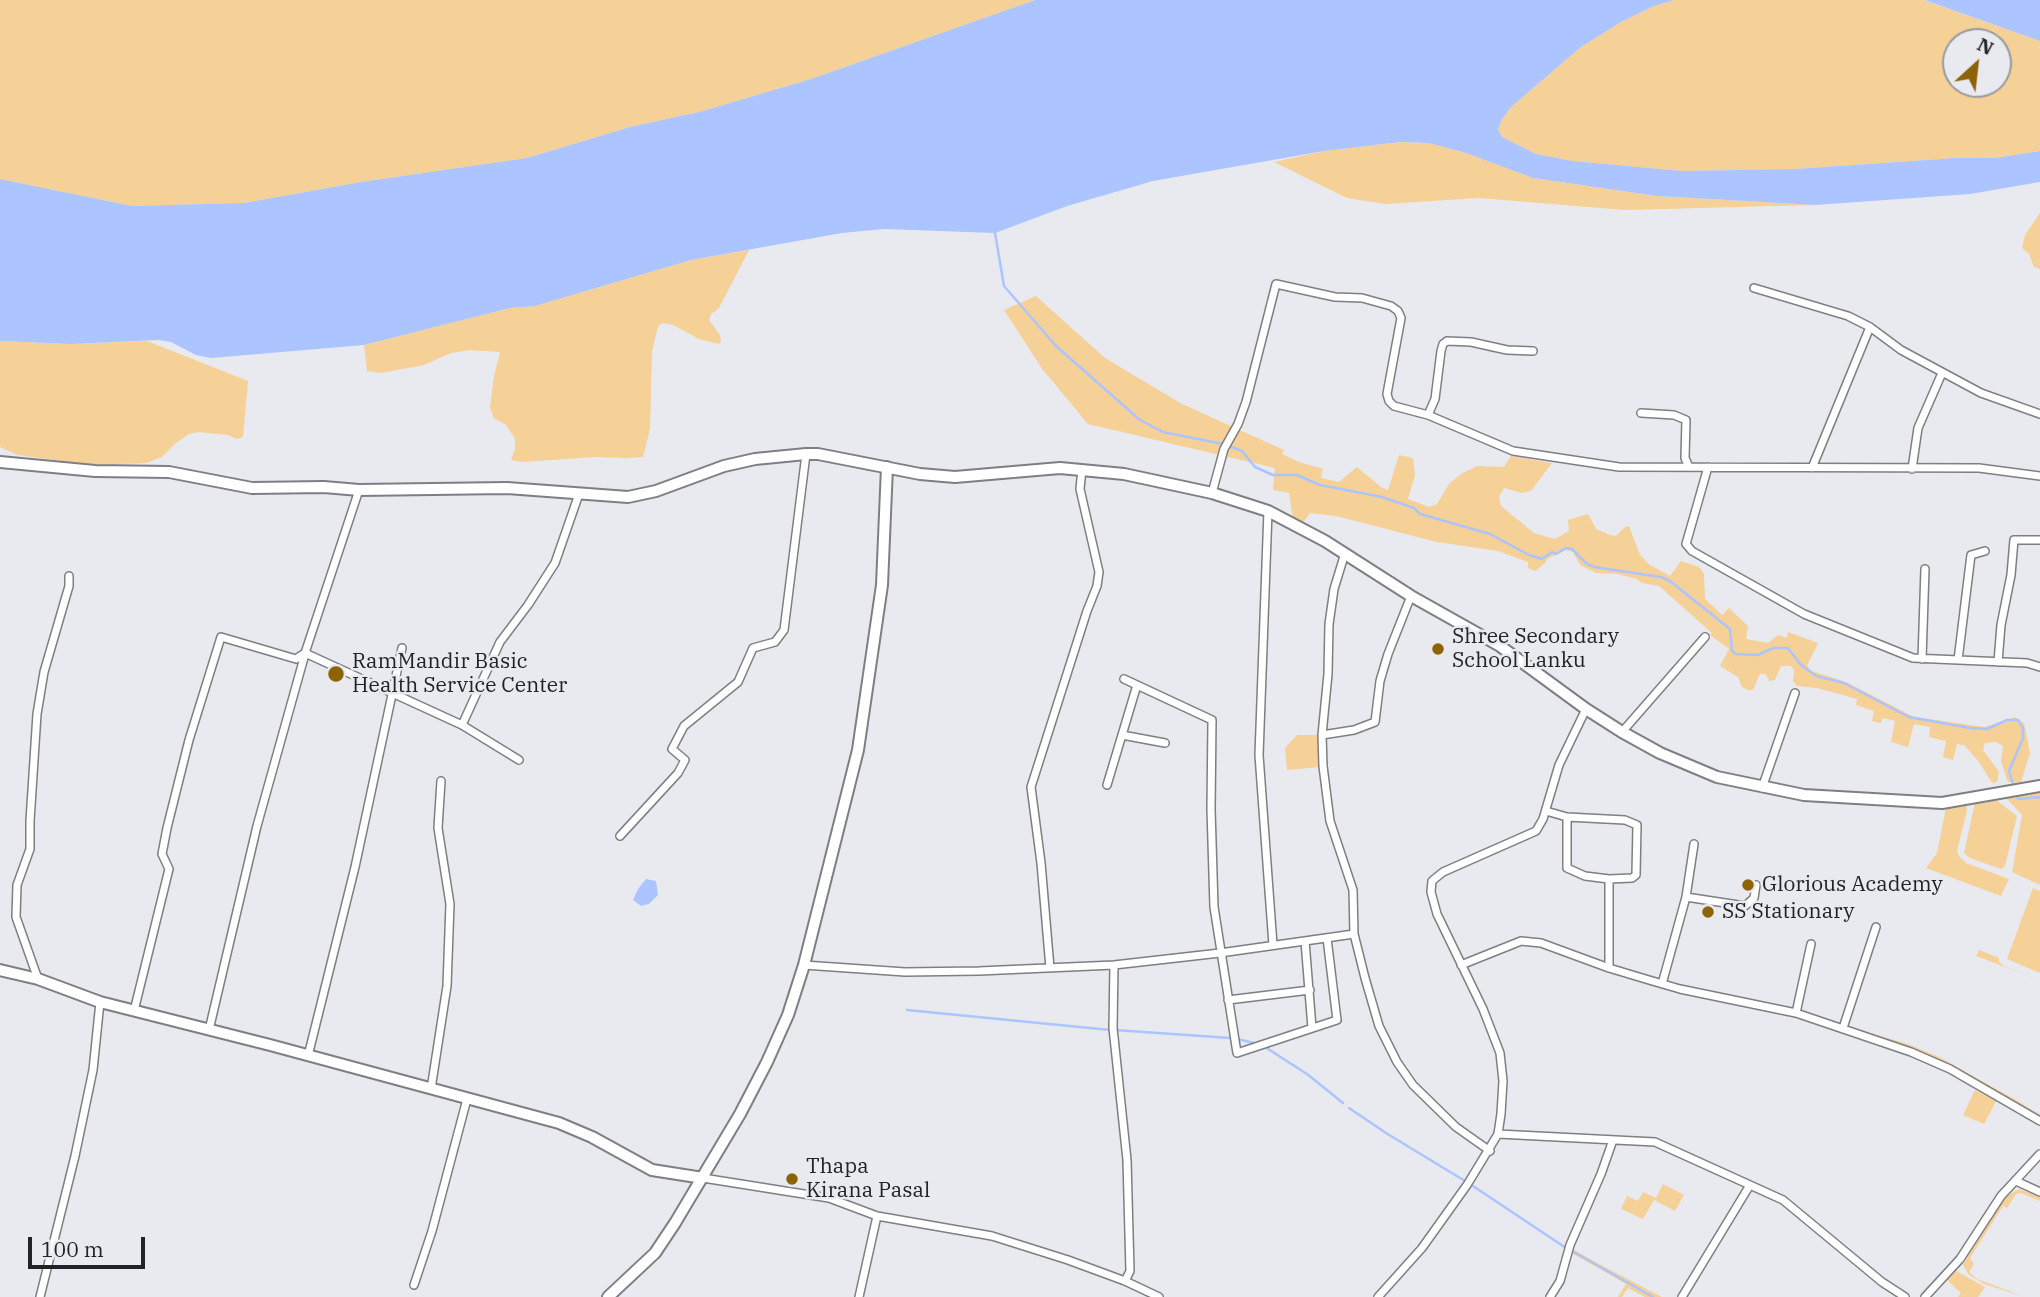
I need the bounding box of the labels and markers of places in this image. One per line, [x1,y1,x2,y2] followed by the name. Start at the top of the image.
[1452,624,1619,674] place label: Shree Secondary School Lanku
[1430,641,1446,657] marker: Shree Secondary School Lanku
[352,649,567,699] place label: RamMandir Basic Health Service Center
[326,664,346,684] marker: RamMandir Basic Health Service Center
[1762,872,1943,898] place label: Glorious Academy
[1740,877,1756,893] marker: Glorious Academy
[1722,899,1854,925] place label: SS Stationary
[1700,904,1716,920] marker: SS Stationary
[806,1154,930,1204] place label: Thapa Kirana Pasal
[784,1171,800,1187] marker: Thapa Kirana Pasal

